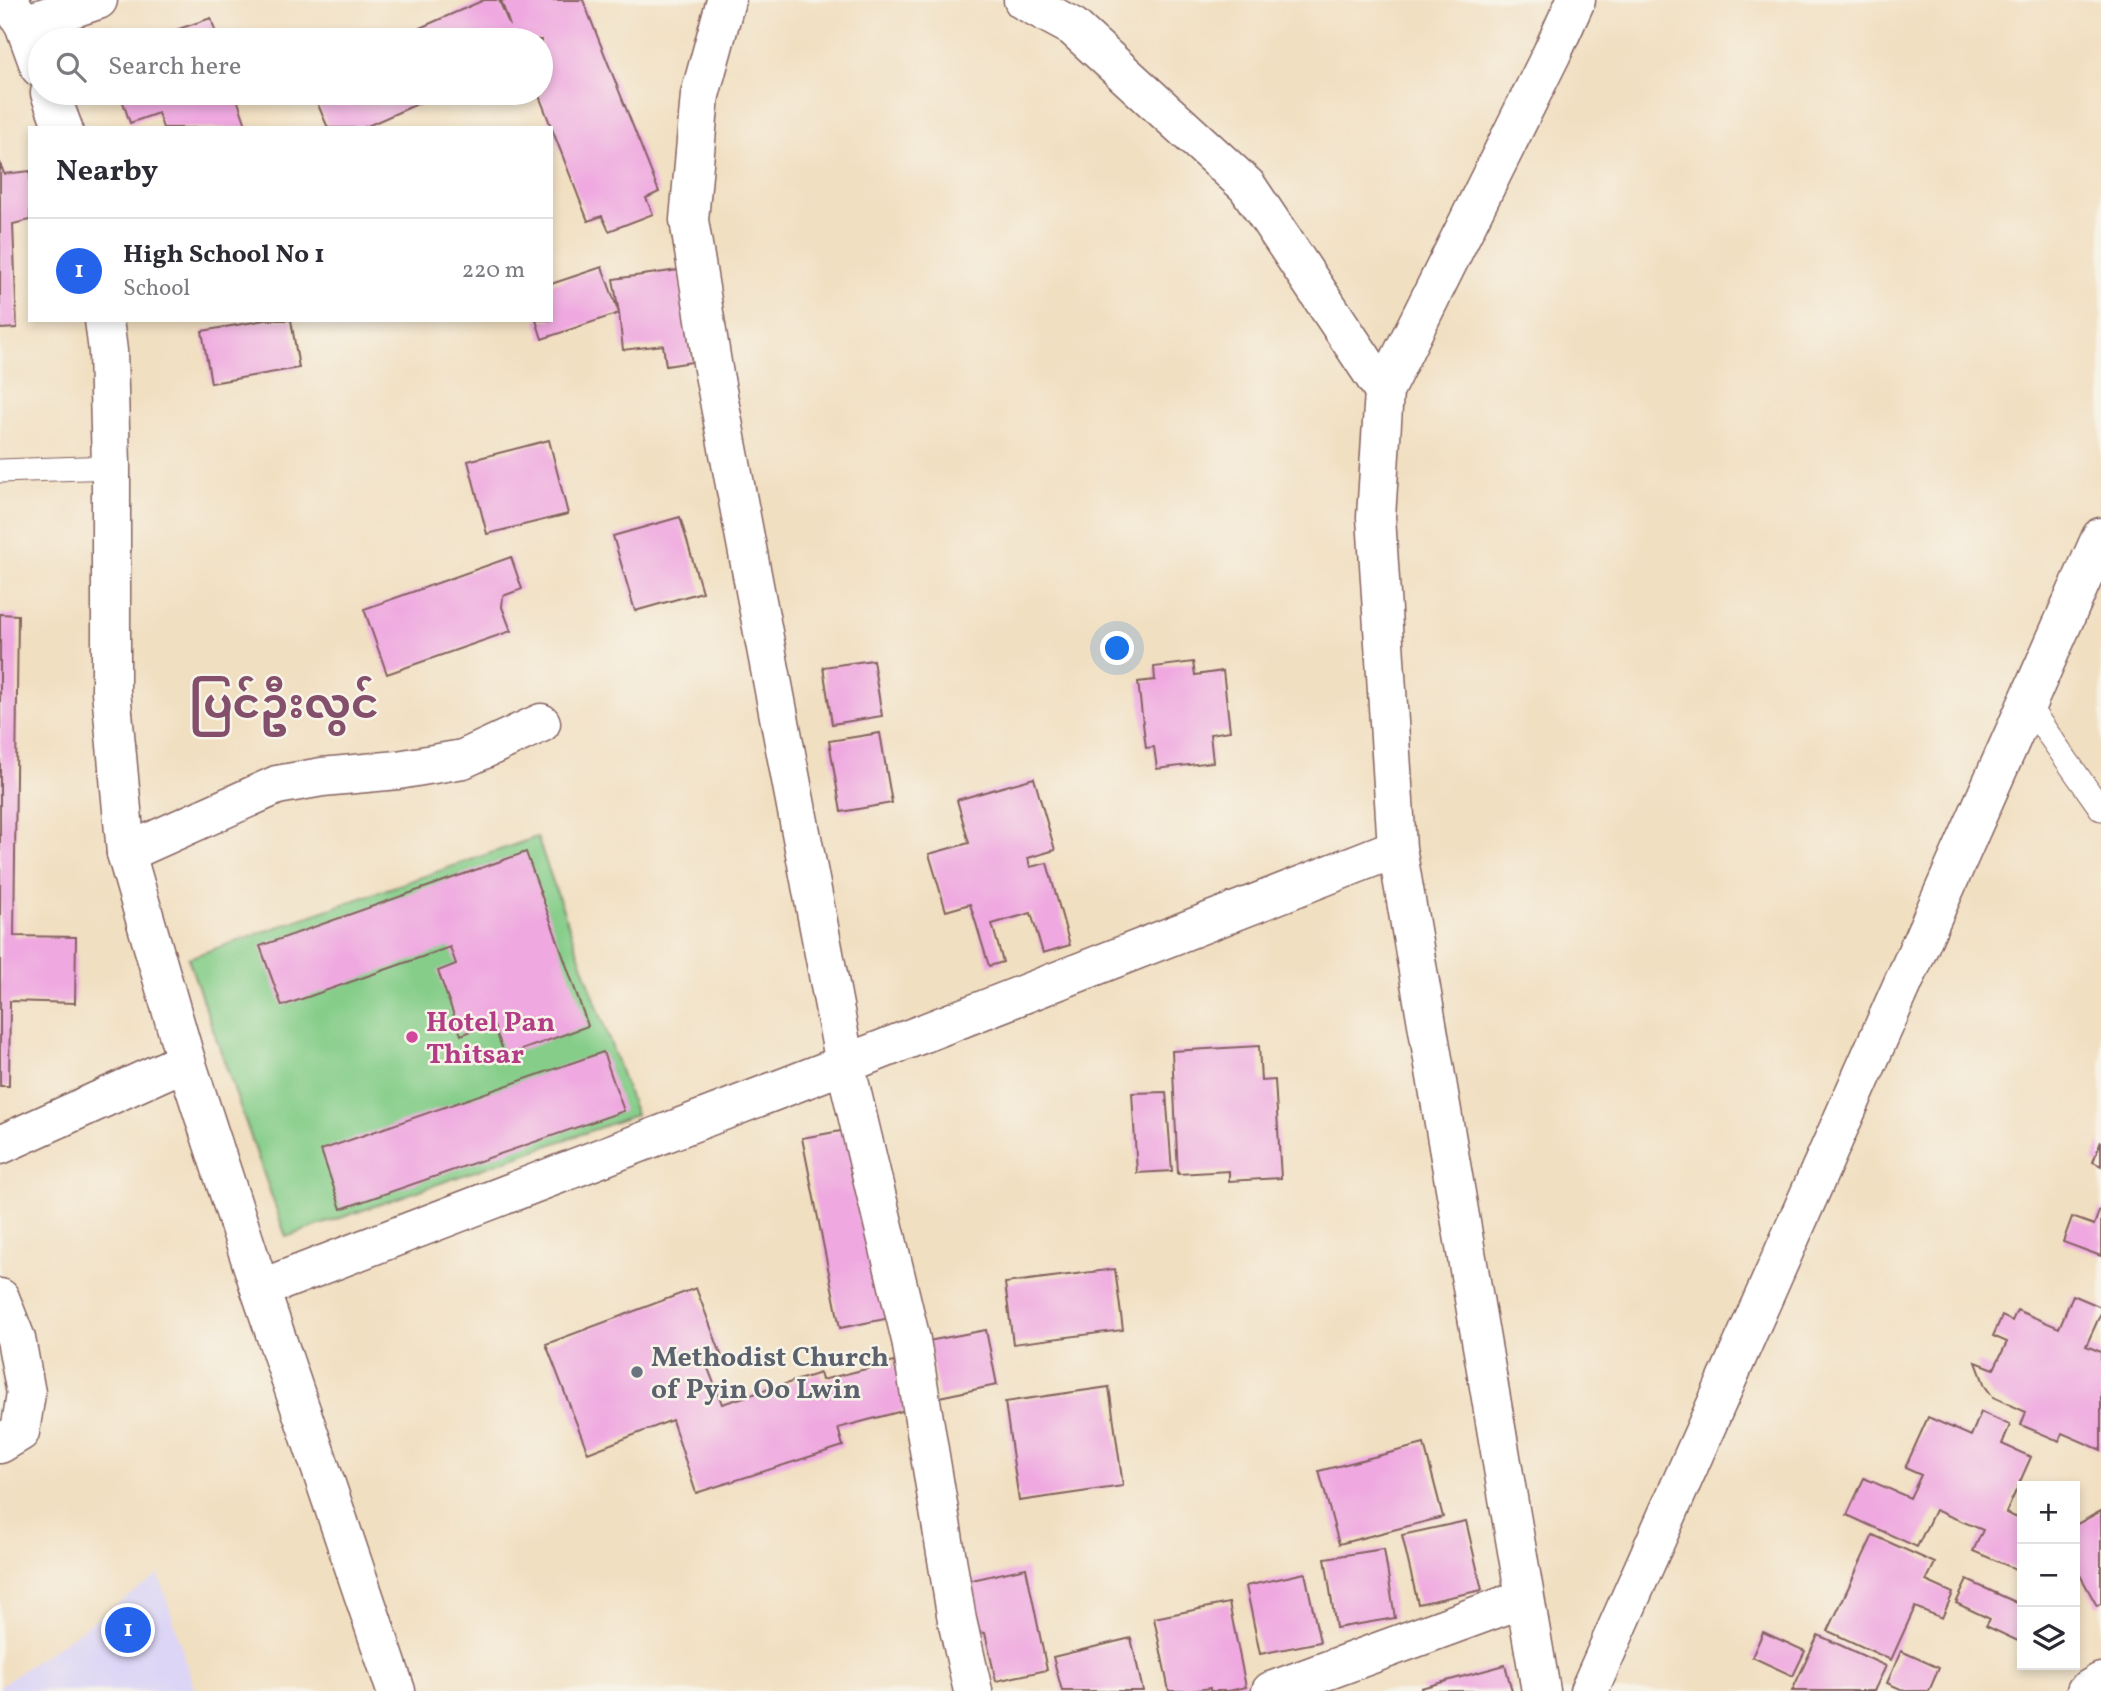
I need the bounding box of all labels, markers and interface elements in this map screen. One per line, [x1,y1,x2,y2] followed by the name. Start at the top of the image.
[28,28,553,105] search box
[52,48,90,86] icon: search
[108,49,241,85] text: Search here
[56,151,158,193] text: Nearby
[123,237,325,273] text: High School No 1
[74,255,84,287] text: 1
[462,255,525,287] text: 220 m
[123,273,190,305] text: School
[1100,631,1134,665] your location
[189,676,379,737] district label: ပြင်ဦးလွင်
[426,1004,555,1075] place label: Hotel Pan Thitsar
[404,1029,420,1045] marker: Hotel Pan Thitsar
[651,1339,889,1410] place label: Methodist Church of Pyin Oo Lwin
[629,1364,645,1380] marker: Methodist Church of Pyin Oo Lwin
[2017,1481,2080,1670] map controls
[2017,1481,2080,1544] button: +
[2017,1544,2080,1607] button: −
[105,1604,151,1656] pin: 1
[2017,1607,2080,1670] button: layers

